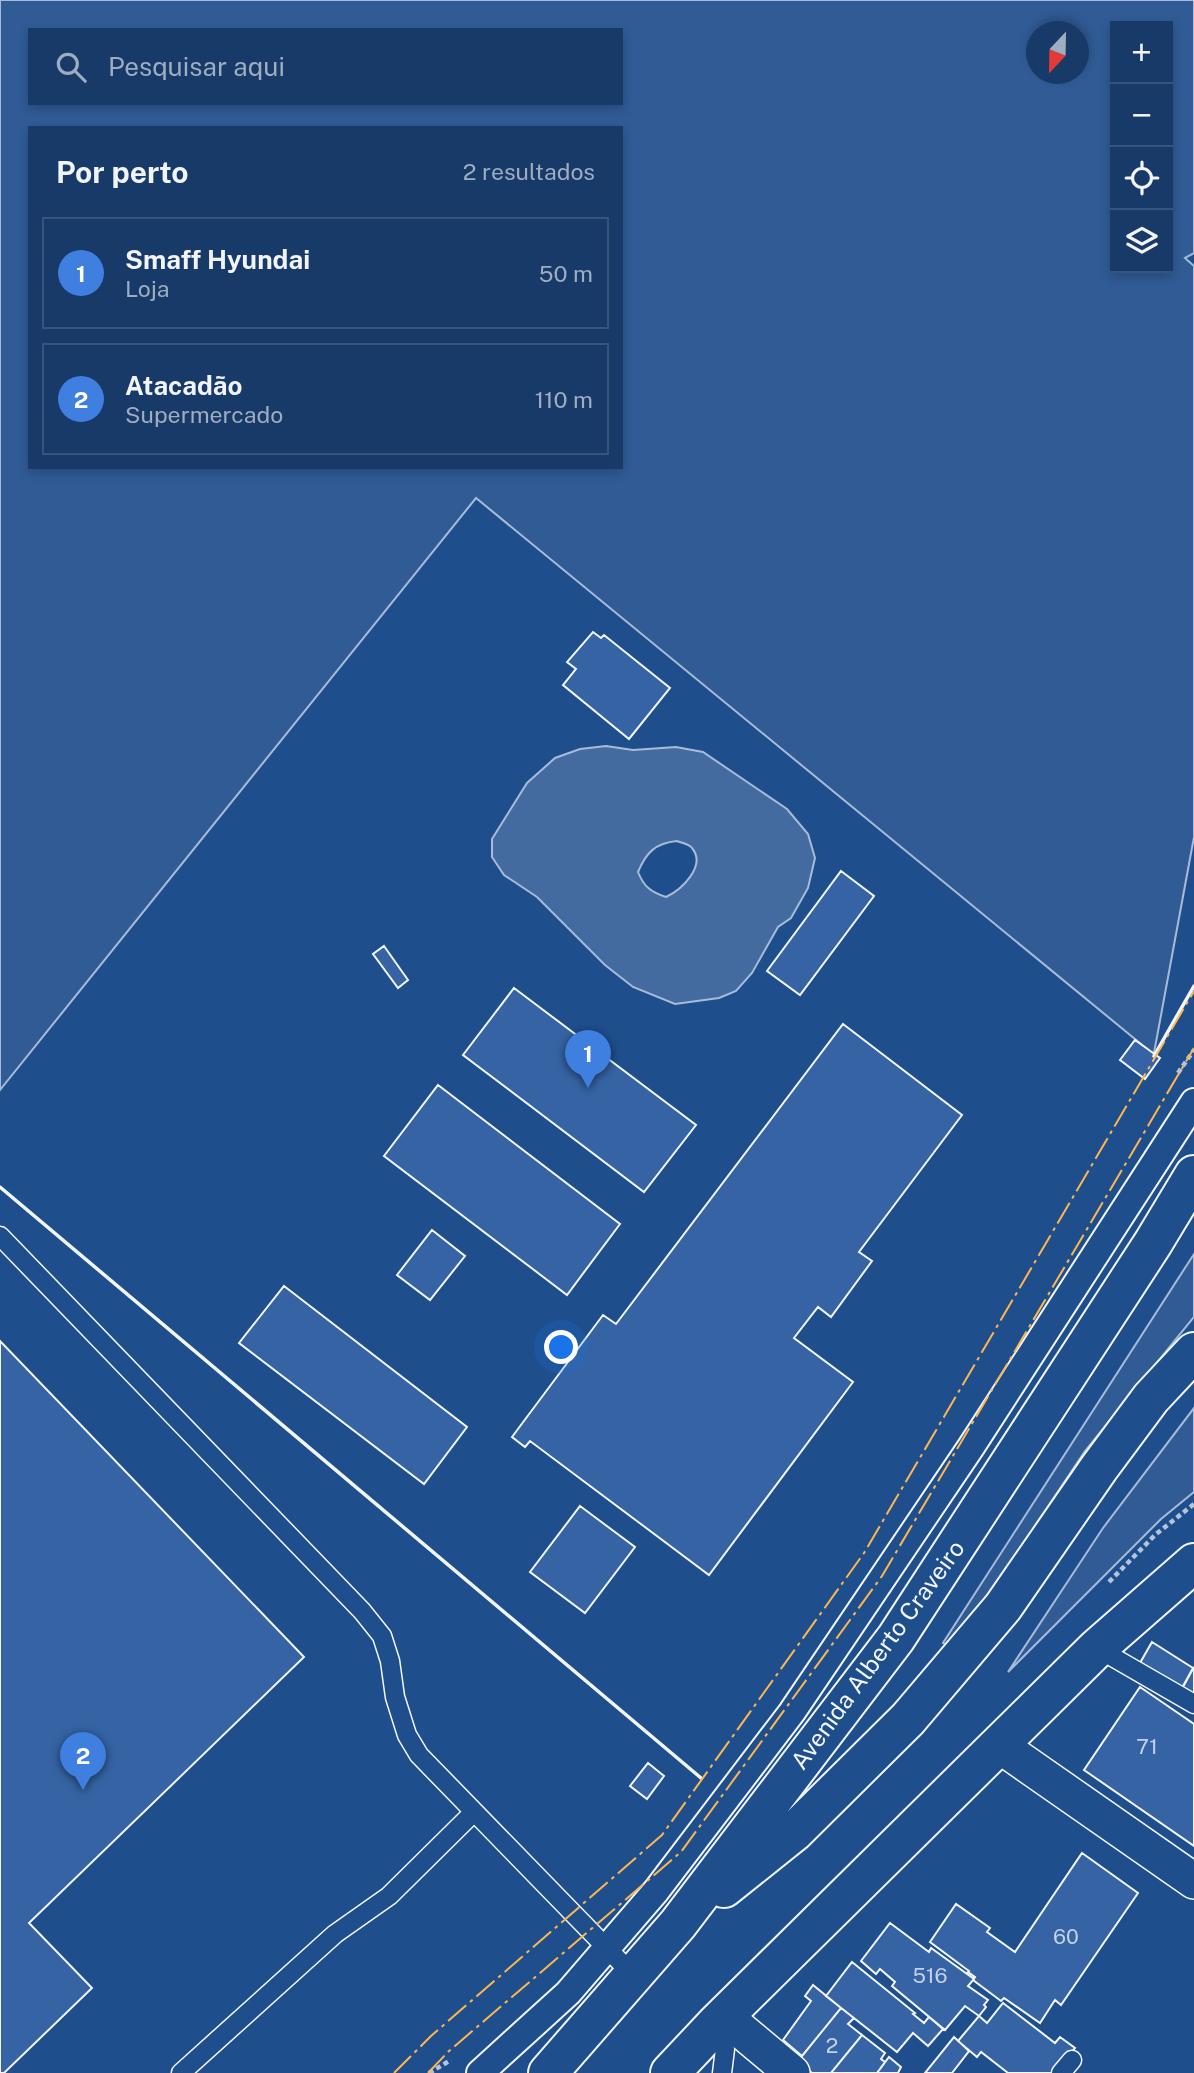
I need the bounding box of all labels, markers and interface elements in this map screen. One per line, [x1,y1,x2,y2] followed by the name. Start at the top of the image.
[1026,21,1089,84] north arrow
[1110,21,1173,273] map controls
[1110,21,1173,84] button: +
[28,28,623,105] search box
[52,48,90,86] icon: search
[108,51,285,82] text: Pesquisar aqui
[1110,84,1173,147] button: −
[1110,147,1173,210] button: locate
[56,154,188,190] text: Por perto
[463,158,595,185] text: 2 resultados
[1110,210,1173,273] button: layers
[125,244,310,275] text: Smaff Hyundai
[76,260,86,287] text: 1
[539,260,593,287] text: 50 m
[125,275,170,302] text: Loja
[125,370,243,401] text: Atacadão
[74,386,88,413] text: 2
[535,386,593,413] text: 110 m
[125,401,283,428] text: Supermercado
[565,1030,611,1088] pin: 1
[544,1330,578,1364] your location
[785,1534,970,1774] street label: Avenida Alberto Craveiro
[60,1732,106,1790] pin: 2
[1136,1734,1158,1759] house number: 71
[1053,1924,1079,1949] house number: 60
[912,1963,948,1988] house number: 516
[826,2033,838,2058] house number: 2

